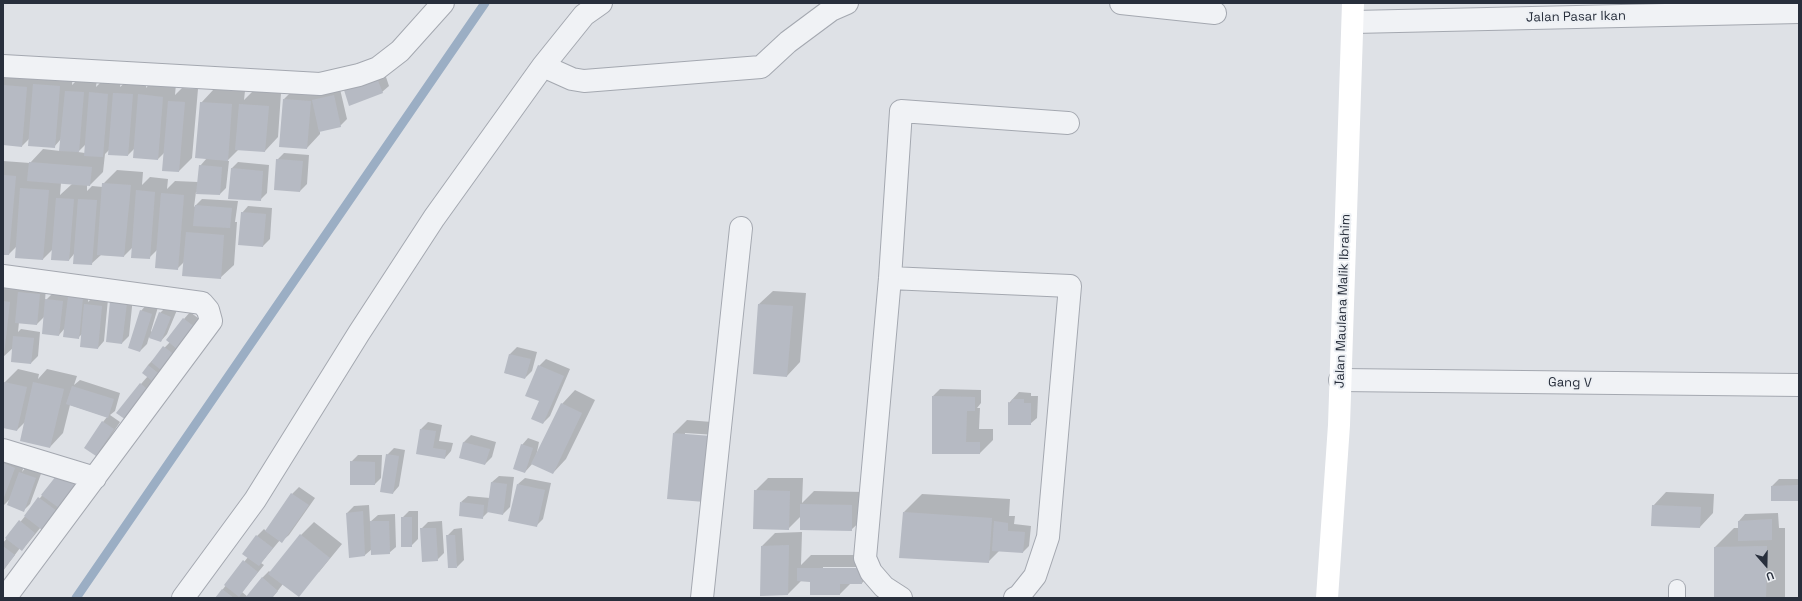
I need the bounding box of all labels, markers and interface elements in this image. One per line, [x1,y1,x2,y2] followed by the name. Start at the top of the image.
[1526,8,1626,26] street label: Jalan Pasar Ikan
[1332,214,1354,388] street label: Jalan Maulana Malik Ibrahim
[1548,375,1592,391] street label: Gang V
[1746,545,1786,585] north arrow
[1764,568,1776,584] text: U

